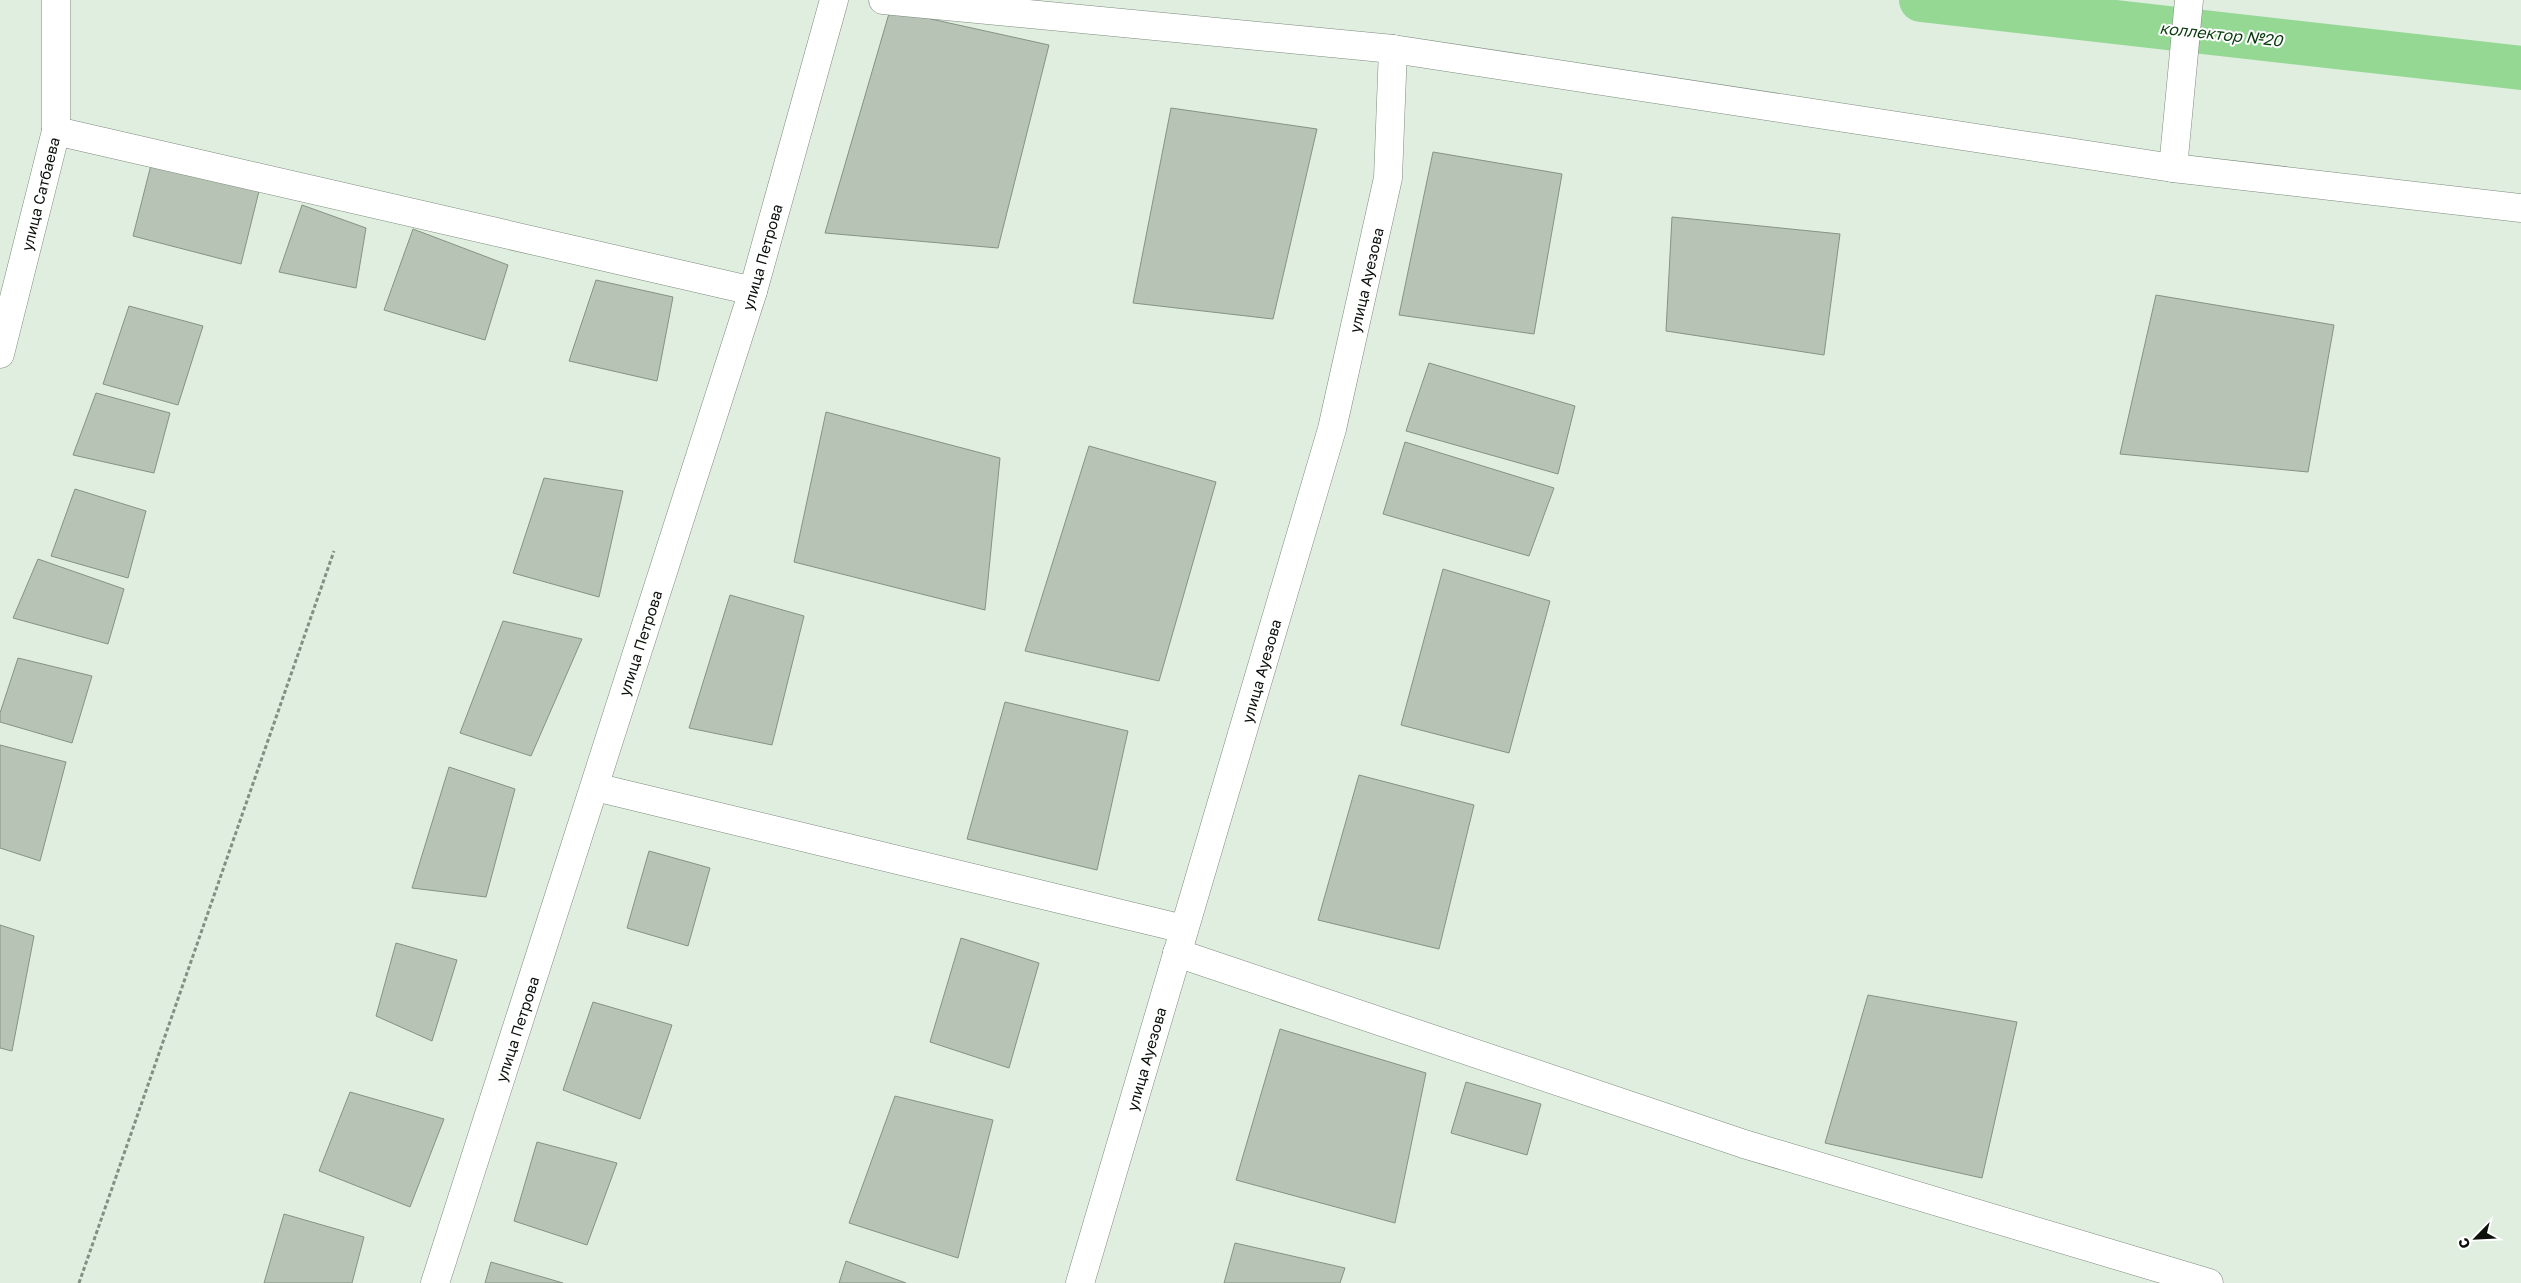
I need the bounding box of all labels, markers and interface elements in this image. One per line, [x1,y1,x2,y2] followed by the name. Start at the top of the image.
[2159,18,2284,51] water label: коллектор №20
[17,135,63,253] street label: улица Сатбаева
[738,202,786,312] street label: улица Петрова
[1345,226,1387,334] street label: улица Ауезова
[614,588,666,698] street label: улица Петрова
[1238,617,1284,725] street label: улица Ауезова
[491,974,543,1084] street label: улица Петрова
[1123,1005,1169,1113] street label: улица Ауезова
[2451,1213,2501,1263] north arrow
[2454,1235,2473,1251] text: С

